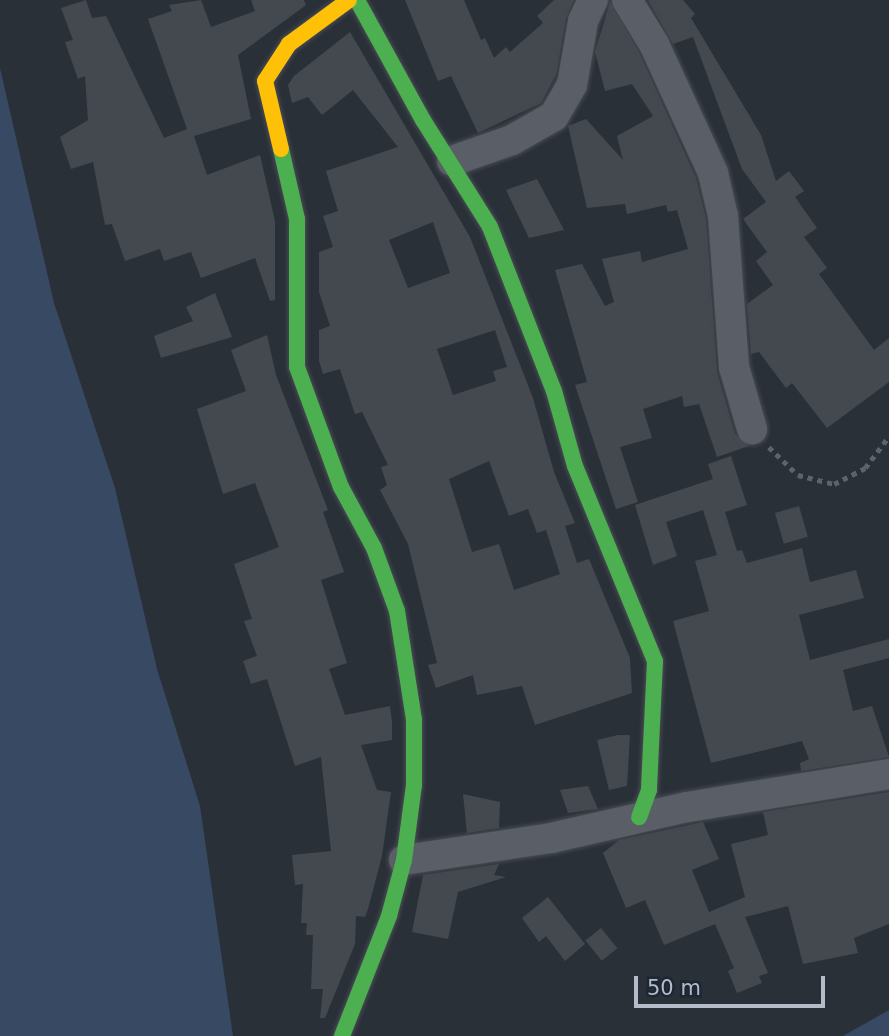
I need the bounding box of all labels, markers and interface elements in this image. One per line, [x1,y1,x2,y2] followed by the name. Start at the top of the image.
[637,962,828,1006] scale bar
[647,976,701,1000] text: 50 m

